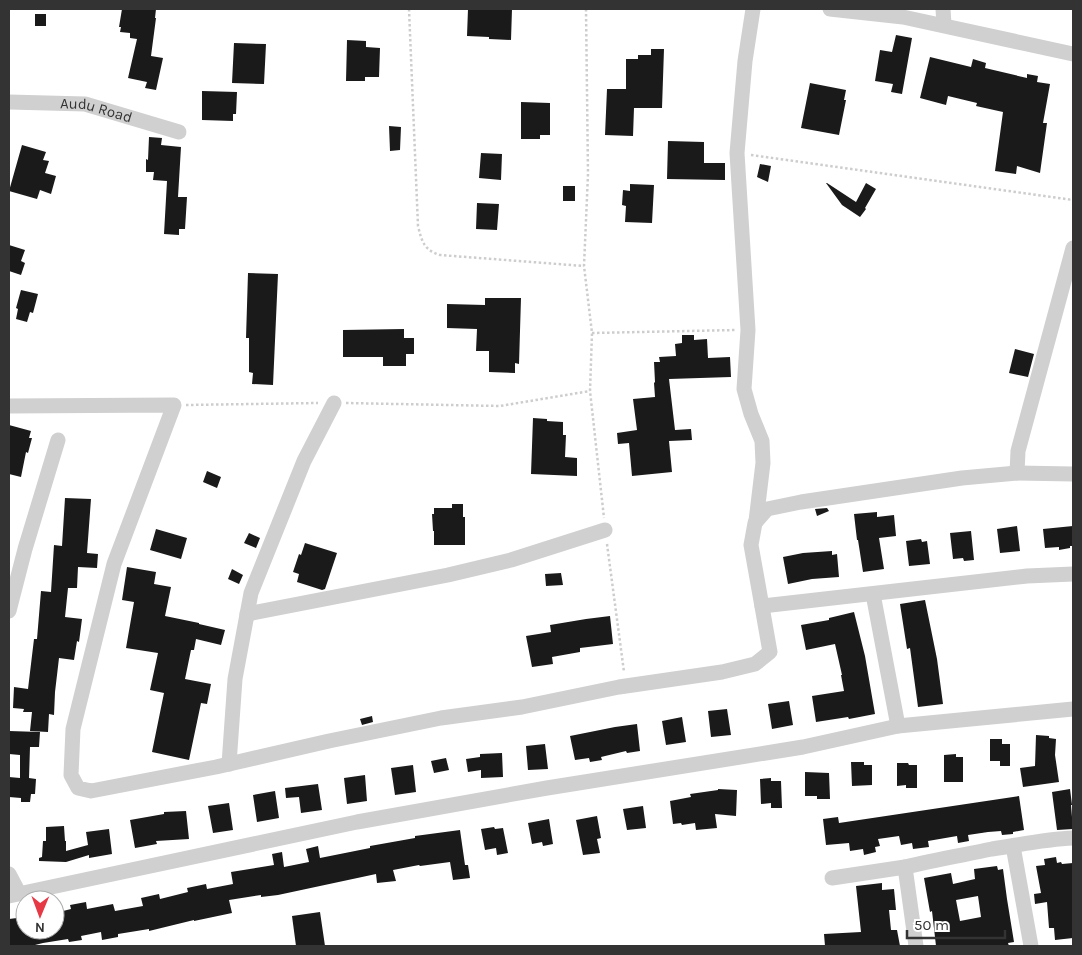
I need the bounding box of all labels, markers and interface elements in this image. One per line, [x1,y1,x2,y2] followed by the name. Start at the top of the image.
[60,94,134,127] street label: Audu Road
[15,890,65,940] north arrow
[907,908,1004,940] scale bar
[914,916,949,934] text: 50 m
[35,919,45,936] text: N

